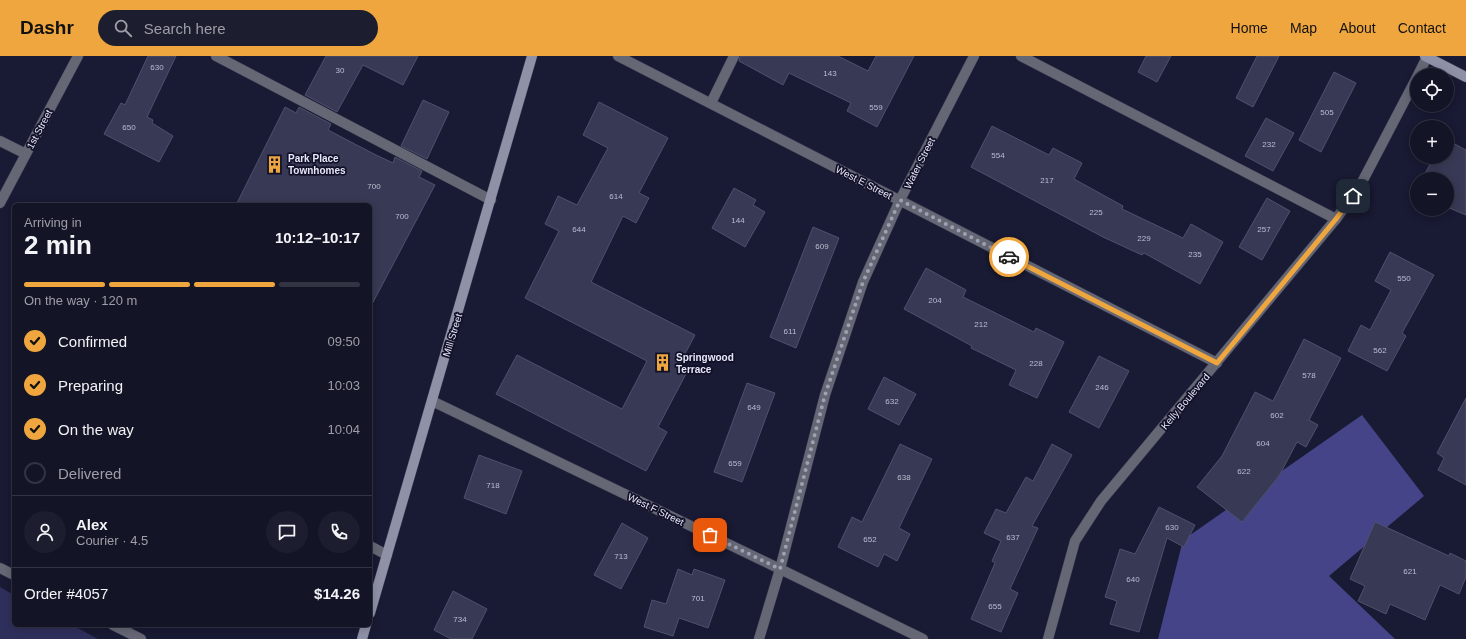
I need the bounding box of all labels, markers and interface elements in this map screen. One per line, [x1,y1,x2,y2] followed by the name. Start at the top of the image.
[98,10,378,46] search box
[20,17,74,38] text: Dashr
[112,17,134,39] icon: search
[144,20,226,37] text: Search here
[1231,20,1268,36] text: Home
[1290,20,1317,36] text: Map
[1339,20,1376,36] text: About
[1398,20,1446,36] text: Contact
[150,63,164,72] house number: 630
[336,66,345,75] house number: 30
[1410,68,1454,216] map controls
[1410,68,1454,112] button: locate
[823,69,837,78] house number: 143
[869,103,883,112] house number: 559
[25,108,54,151] street label: 1st Street
[1320,108,1334,117] house number: 505
[1410,120,1454,164] button: +
[122,123,136,132] house number: 650
[902,136,937,191] street label: Water Street
[1262,140,1276,149] house number: 232
[991,151,1005,160] house number: 554
[288,153,346,176] place label: Park Place Townhomes
[265,154,285,174] building icon: Park Place Townhomes
[834,164,894,201] street label: West E Street
[1410,172,1454,216] button: −
[1040,176,1054,185] house number: 217
[1336,179,1370,213] pin
[367,182,381,191] house number: 700
[1342,185,1364,207] icon: home
[609,192,623,201] house number: 614
[1089,208,1103,217] house number: 225
[395,212,409,221] house number: 700
[24,215,82,230] text: Arriving in
[731,216,745,225] house number: 144
[572,225,586,234] house number: 644
[1257,225,1271,234] house number: 257
[275,229,360,246] text: 10:12–10:17
[24,230,92,260] text: 2 min
[1137,234,1151,243] house number: 229
[989,237,1029,277] courier
[815,242,829,251] house number: 609
[998,246,1020,268] icon: car
[1188,250,1202,259] house number: 235
[1397,274,1411,283] house number: 550
[24,293,137,308] text: On the way · 120 m
[928,296,942,305] house number: 204
[441,312,464,358] street label: Mill Street
[974,320,988,329] house number: 212
[784,327,797,336] house number: 611
[24,330,46,352] icon: check
[58,333,127,350] text: Confirmed
[327,334,360,349] text: 09:50
[1373,346,1387,355] house number: 562
[676,352,734,375] place label: Springwood Terrace
[653,353,673,373] building icon: Springwood Terrace
[1029,359,1043,368] house number: 228
[1159,371,1212,431] street label: Kelly Boulevard
[1302,371,1316,380] house number: 578
[24,374,46,396] icon: check
[58,377,123,394] text: Preparing
[327,378,360,393] text: 10:03
[1095,383,1109,392] house number: 246
[885,397,899,406] house number: 632
[747,403,761,412] house number: 649
[1270,411,1284,420] house number: 602
[24,418,46,440] icon: check
[58,421,134,438] text: On the way
[327,422,360,437] text: 10:04
[1256,439,1270,448] house number: 604
[728,459,742,468] house number: 659
[58,465,121,482] text: Delivered
[1237,467,1251,476] house number: 622
[897,473,911,482] house number: 638
[486,481,500,490] house number: 718
[626,491,686,528] street label: West F Street
[24,511,66,553] button: person
[266,511,308,553] button: chat
[318,511,360,553] button: phone
[76,516,108,533] text: Alex
[693,518,727,552] pin
[1165,523,1179,532] house number: 630
[699,524,721,546] icon: bag
[76,533,148,548] text: Courier · 4.5
[1006,533,1020,542] house number: 637
[863,535,877,544] house number: 652
[614,552,628,561] house number: 713
[1403,567,1417,576] house number: 621
[1126,575,1140,584] house number: 640
[24,585,108,602] text: Order #4057
[314,585,360,602] text: $14.26
[691,594,705,603] house number: 701
[988,602,1002,611] house number: 655
[453,615,467,624] house number: 734

